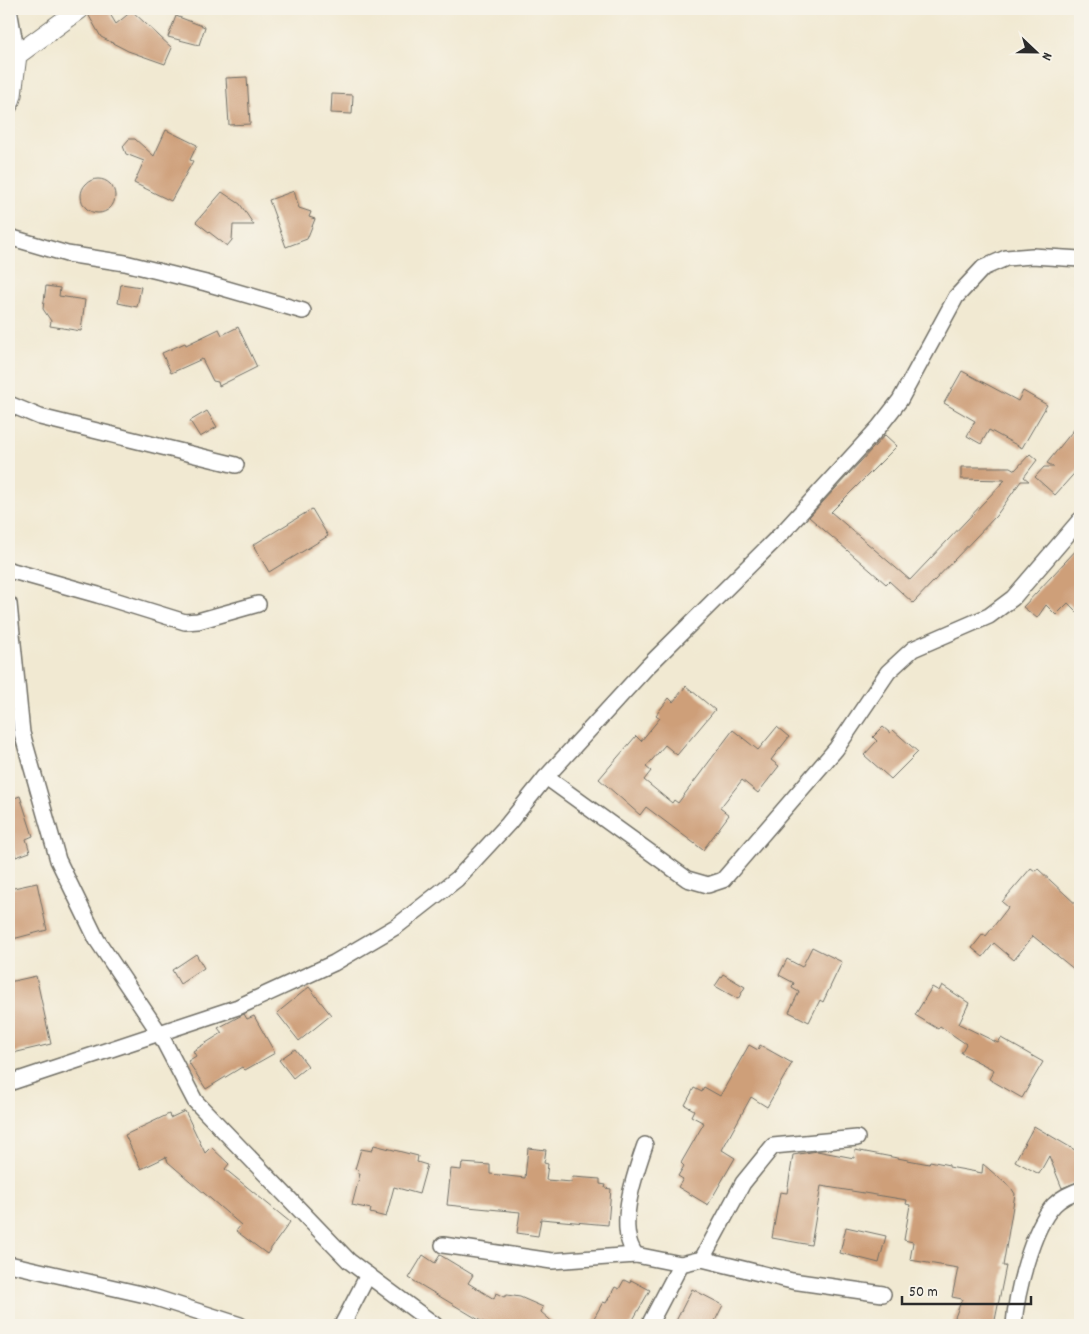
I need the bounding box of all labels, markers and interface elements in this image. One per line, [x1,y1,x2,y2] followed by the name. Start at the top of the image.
[1012,28,1062,78] north arrow
[1036,49,1057,63] text: N
[902,1274,1030,1306] scale bar
[909,1282,938,1304] text: 50 m

